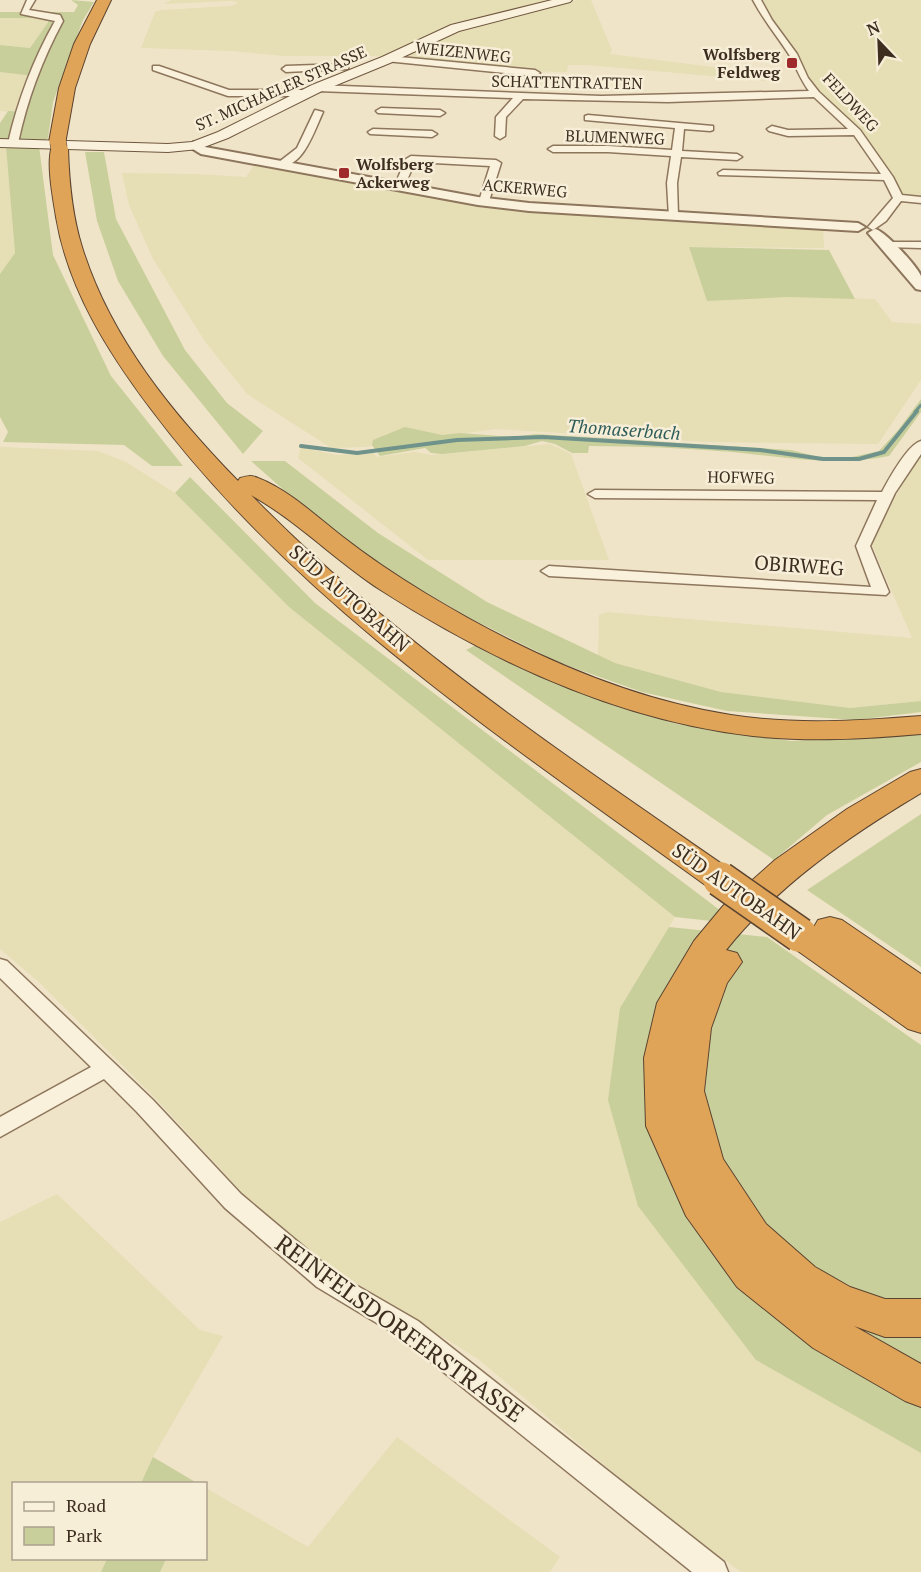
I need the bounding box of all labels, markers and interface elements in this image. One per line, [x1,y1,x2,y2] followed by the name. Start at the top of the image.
[849,12,909,72] north arrow
[863,16,883,41] text: N
[414,36,512,68] street label: WEIZENWEG
[192,40,370,136] street label: ST. MICHAELER STRASSE
[703,43,781,83] place label: Wolfsberg Feldweg
[785,56,799,70] marker: Wolfsberg Feldweg
[818,68,884,136] street label: FELDWEG
[491,70,643,94] street label: SCHATTENTRATTEN
[565,124,665,150] street label: BLUMENWEG
[356,153,434,193] place label: Wolfsberg Ackerweg
[337,166,351,180] marker: Wolfsberg Ackerweg
[482,173,568,203] street label: ACKERWEG
[567,413,681,445] water label: Thomaserbach
[707,465,775,489] street label: HOFWEG
[284,538,416,658] street label: SÜD AUTOBAHN
[753,548,845,582] street label: OBIRWEG
[667,836,807,946] street label: SÜD AUTOBAHN
[269,1227,531,1429] street label: REINFELSDORFERSTRASSE
[12,1482,207,1560] legend
[66,1493,106,1517] text: Road
[66,1523,103,1547] text: Park

